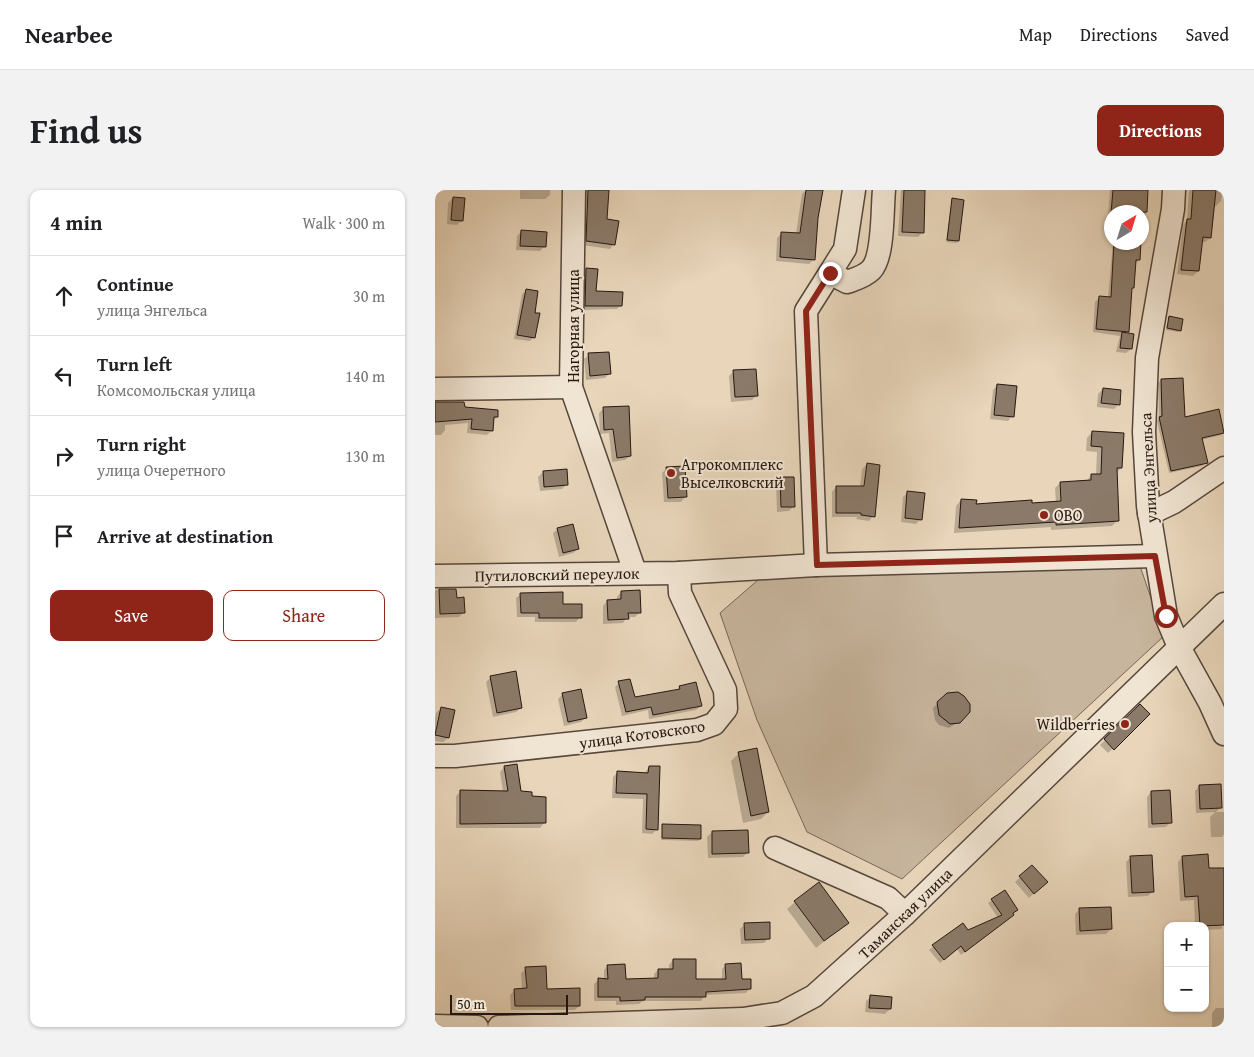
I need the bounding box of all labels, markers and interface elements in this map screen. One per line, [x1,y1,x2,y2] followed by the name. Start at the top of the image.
[25,17,113,52] text: Nearbee
[1019,21,1052,48] text: Map
[1080,21,1157,48] text: Directions
[1185,21,1229,48] text: Saved
[30,105,143,156] text: Find us
[1097,105,1224,156] button: Directions
[1104,205,1149,250] north arrow
[50,207,102,238] text: 4 min
[302,211,385,235] text: Walk · 300 m
[819,262,842,285] route end
[561,269,585,383] street label: Нагорная улица
[97,270,174,298] text: Continue
[50,282,78,310] icon: ahead
[353,284,385,308] text: 30 m
[97,298,207,322] text: улица Энгельса
[97,350,172,378] text: Turn left
[50,362,78,390] icon: left
[345,364,385,388] text: 140 m
[97,378,256,402] text: Комсомольская улица
[1133,412,1163,525] street label: улица Энгельса
[97,430,186,458] text: Turn right
[50,442,78,470] icon: right
[345,444,385,468] text: 130 m
[681,452,784,494] place label: Агрокомплекс Выселковский
[97,458,226,482] text: улица Очеретного
[665,467,677,479] marker: Агрокомплекс Выселковский
[1054,503,1083,527] place label: ОВО
[1038,509,1050,521] marker: ОВО
[50,522,78,550] icon: arrive
[97,522,273,550] text: Arrive at destination
[474,561,640,587] street label: Путиловский переулок
[50,590,213,641] button: Save
[223,590,385,641] button: Share
[1155,605,1178,628] route start
[1037,712,1115,736] place label: Wildberries
[576,713,707,755] street label: улица Котовского
[1119,718,1131,730] marker: Wildberries
[852,861,958,964] street label: Таманская улица
[1164,922,1209,1012] map controls
[1164,922,1209,967] button: +
[1164,967,1209,1012] button: −
[450,992,567,1015] scale bar
[457,994,485,1014] text: 50 m

